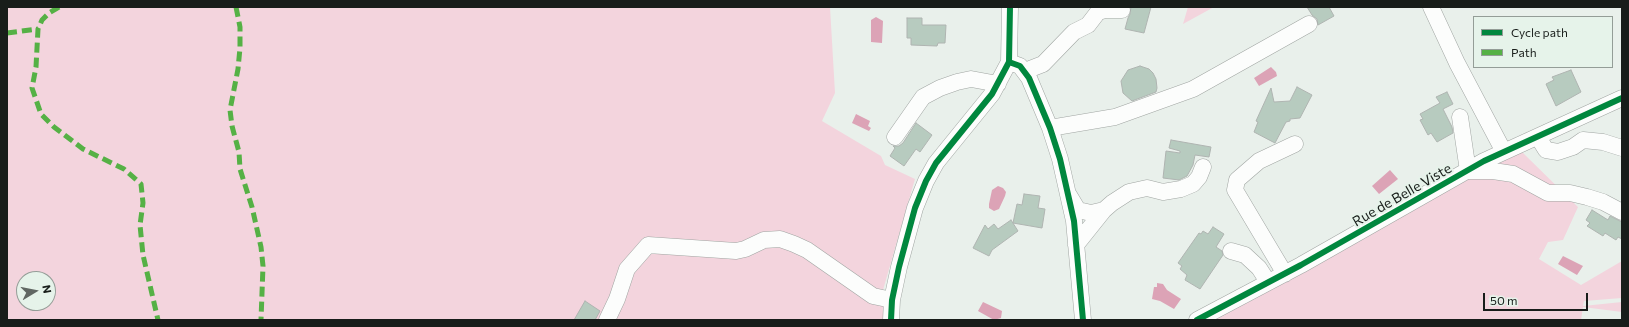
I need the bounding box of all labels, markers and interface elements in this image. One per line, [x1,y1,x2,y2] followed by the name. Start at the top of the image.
[1473,16,1613,68] legend
[1511,25,1568,39] text: Cycle path
[1511,45,1537,59] text: Path
[1350,160,1454,230] street label: Rue de Belle Viste
[16,271,56,311] north arrow
[40,284,54,294] text: N
[1485,285,1590,311] scale bar
[1490,293,1518,307] text: 50 m

